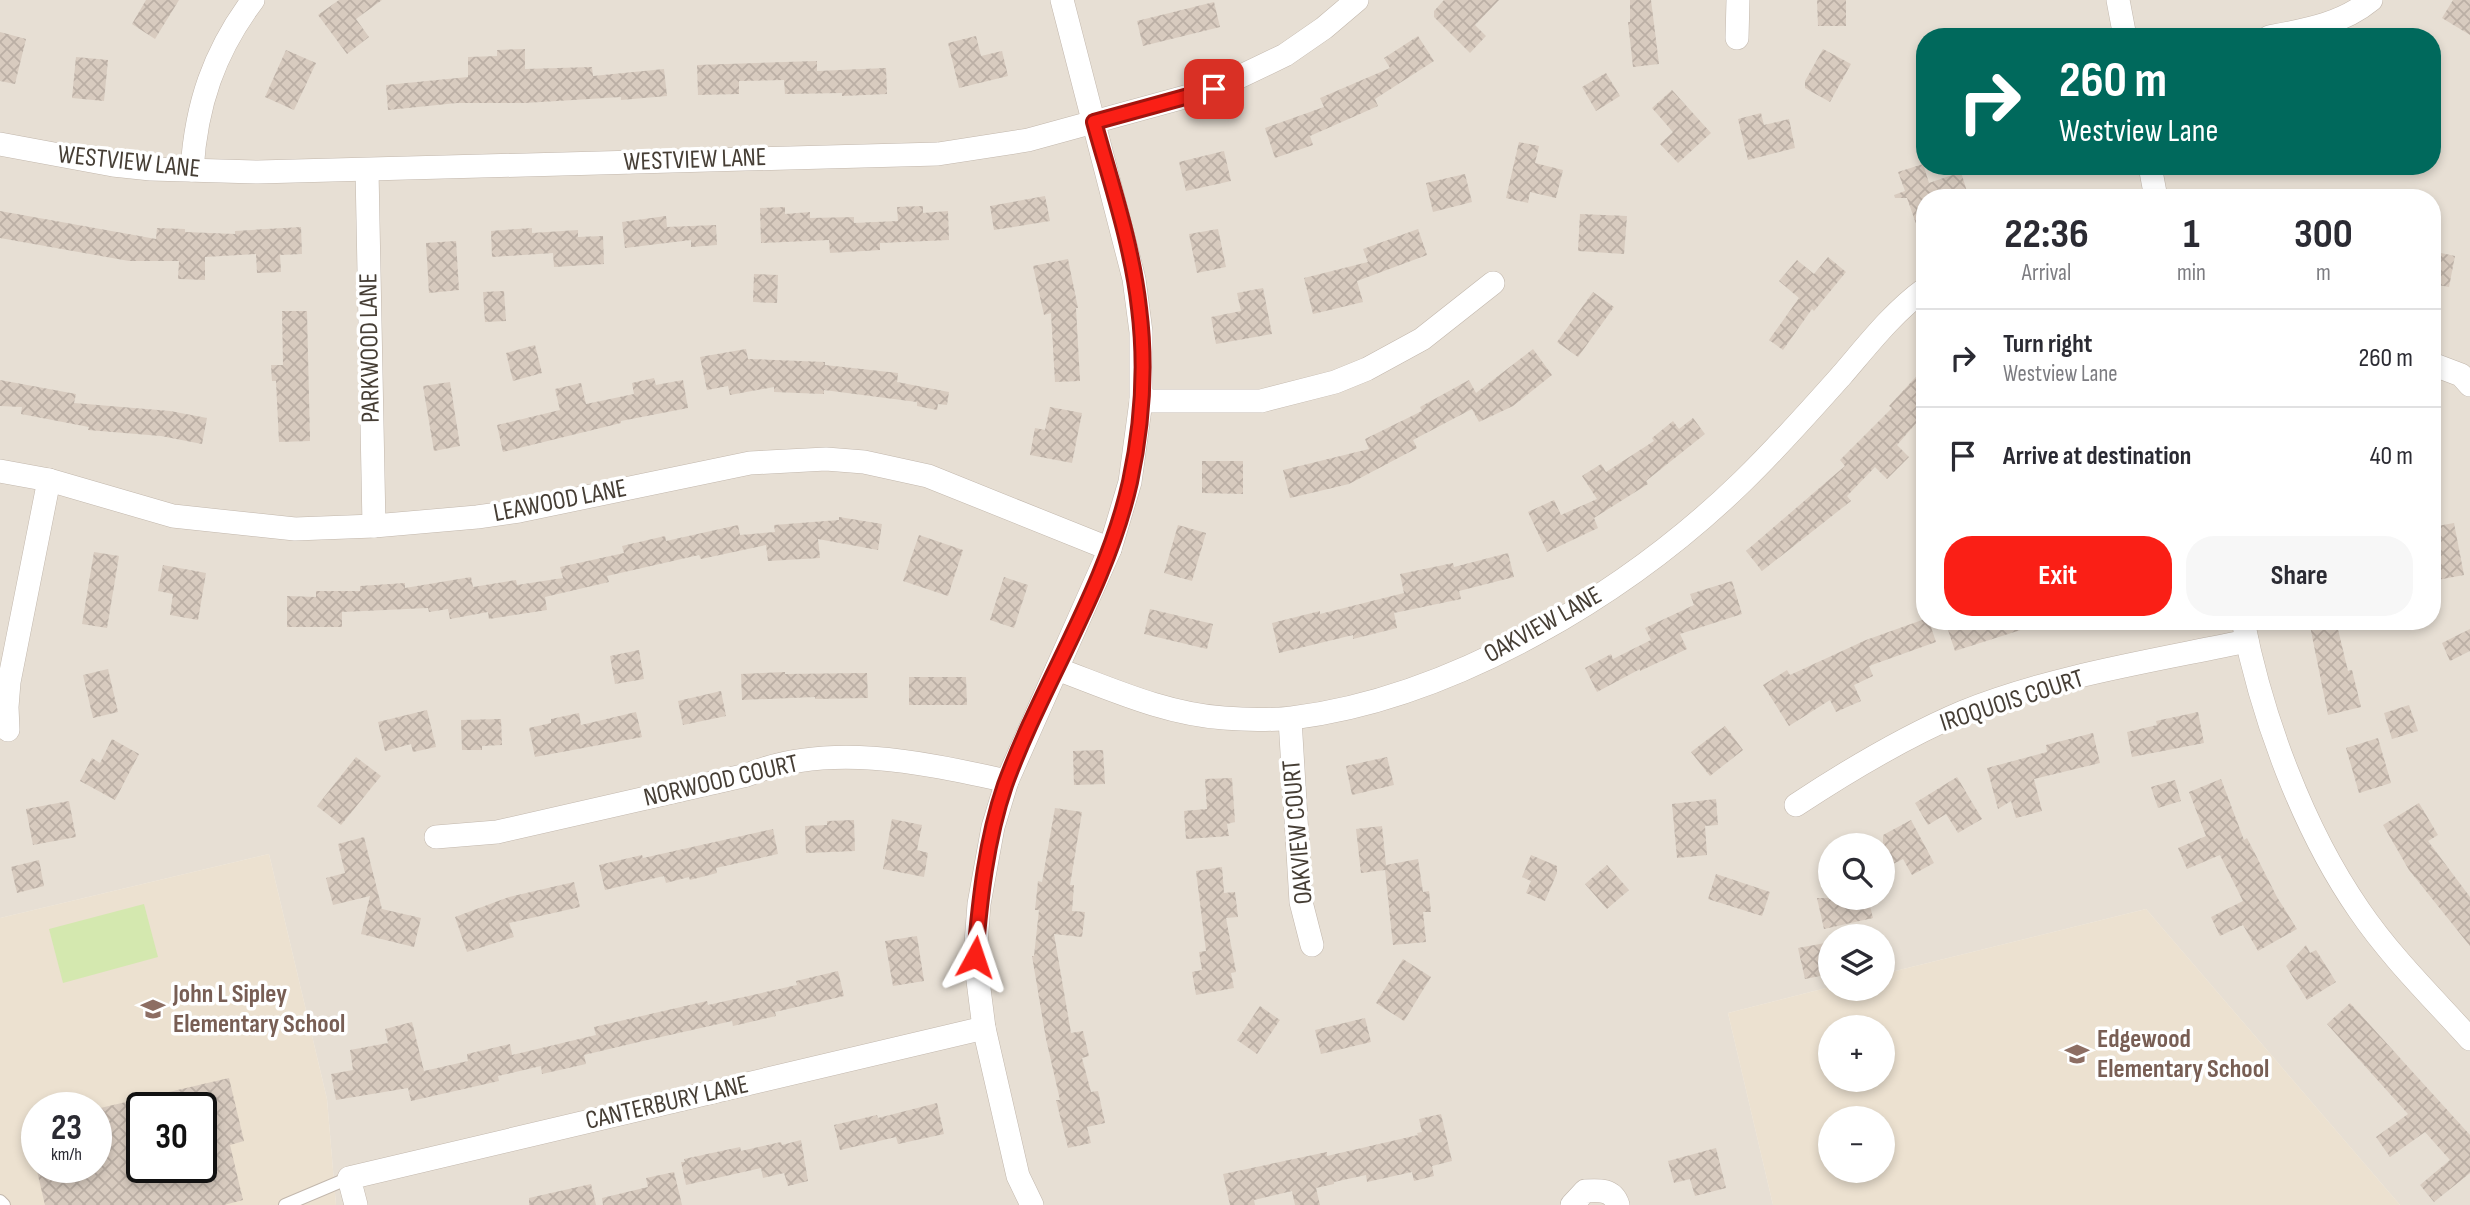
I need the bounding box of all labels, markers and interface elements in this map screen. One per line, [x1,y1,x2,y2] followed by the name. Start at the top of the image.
[2059,52,2167,111] text: 260 m
[1944,56,2035,147] icon: right
[1184,59,1244,119] pin
[1195,70,1233,108] icon: arrive
[2059,112,2218,151] text: Westview Lane
[56,139,202,185] street label: WESTVIEW LANE
[623,142,767,178] street label: WESTVIEW LANE
[2004,209,2089,260] text: 22:36
[2183,209,2200,260] text: 1
[2294,209,2353,260] text: 300
[2022,259,2071,287] text: Arrival
[2177,259,2206,287] text: min
[2316,259,2331,287] text: m
[353,273,387,423] street label: PARKWOOD LANE
[2003,329,2092,360] text: Turn right
[1944,339,1982,377] icon: right
[2358,343,2413,374] text: 260 m
[2003,360,2118,388] text: Westview Lane
[1944,437,1982,475] icon: arrive
[2003,441,2191,472] text: Arrive at destination
[2370,441,2413,472] text: 40 m
[491,473,629,529] street label: LEAWOOD LANE
[1944,536,2172,616] button: Exit
[2186,536,2413,616] button: Share
[1479,580,1607,670] street label: OAKVIEW LANE
[1936,663,2088,739] street label: IROQUOIS COURT
[641,748,801,814] street label: NORWOOD COURT
[1276,758,1320,906] street label: OAKVIEW COURT
[1818,833,1895,1183] map controls
[1818,833,1895,910] button: search
[938,920,1012,994] position arrow
[1818,924,1895,1001] button: layers
[172,979,345,1040] place label: John L Sipley Elementary School
[139,995,167,1023] school or university icon: John L Sipley Elementary School
[1818,1015,1895,1092] button: +
[2097,1024,2269,1085] place label: Edgewood Elementary School
[2063,1040,2091,1068] school or university icon: Edgewood Elementary School
[582,1069,752,1137] street label: CANTERBURY LANE
[126,1092,217,1183] speed limit sign: 30
[1818,1106,1895,1183] button: −
[51,1107,82,1150] text: 23
[51,1144,82,1165] text: km/h

